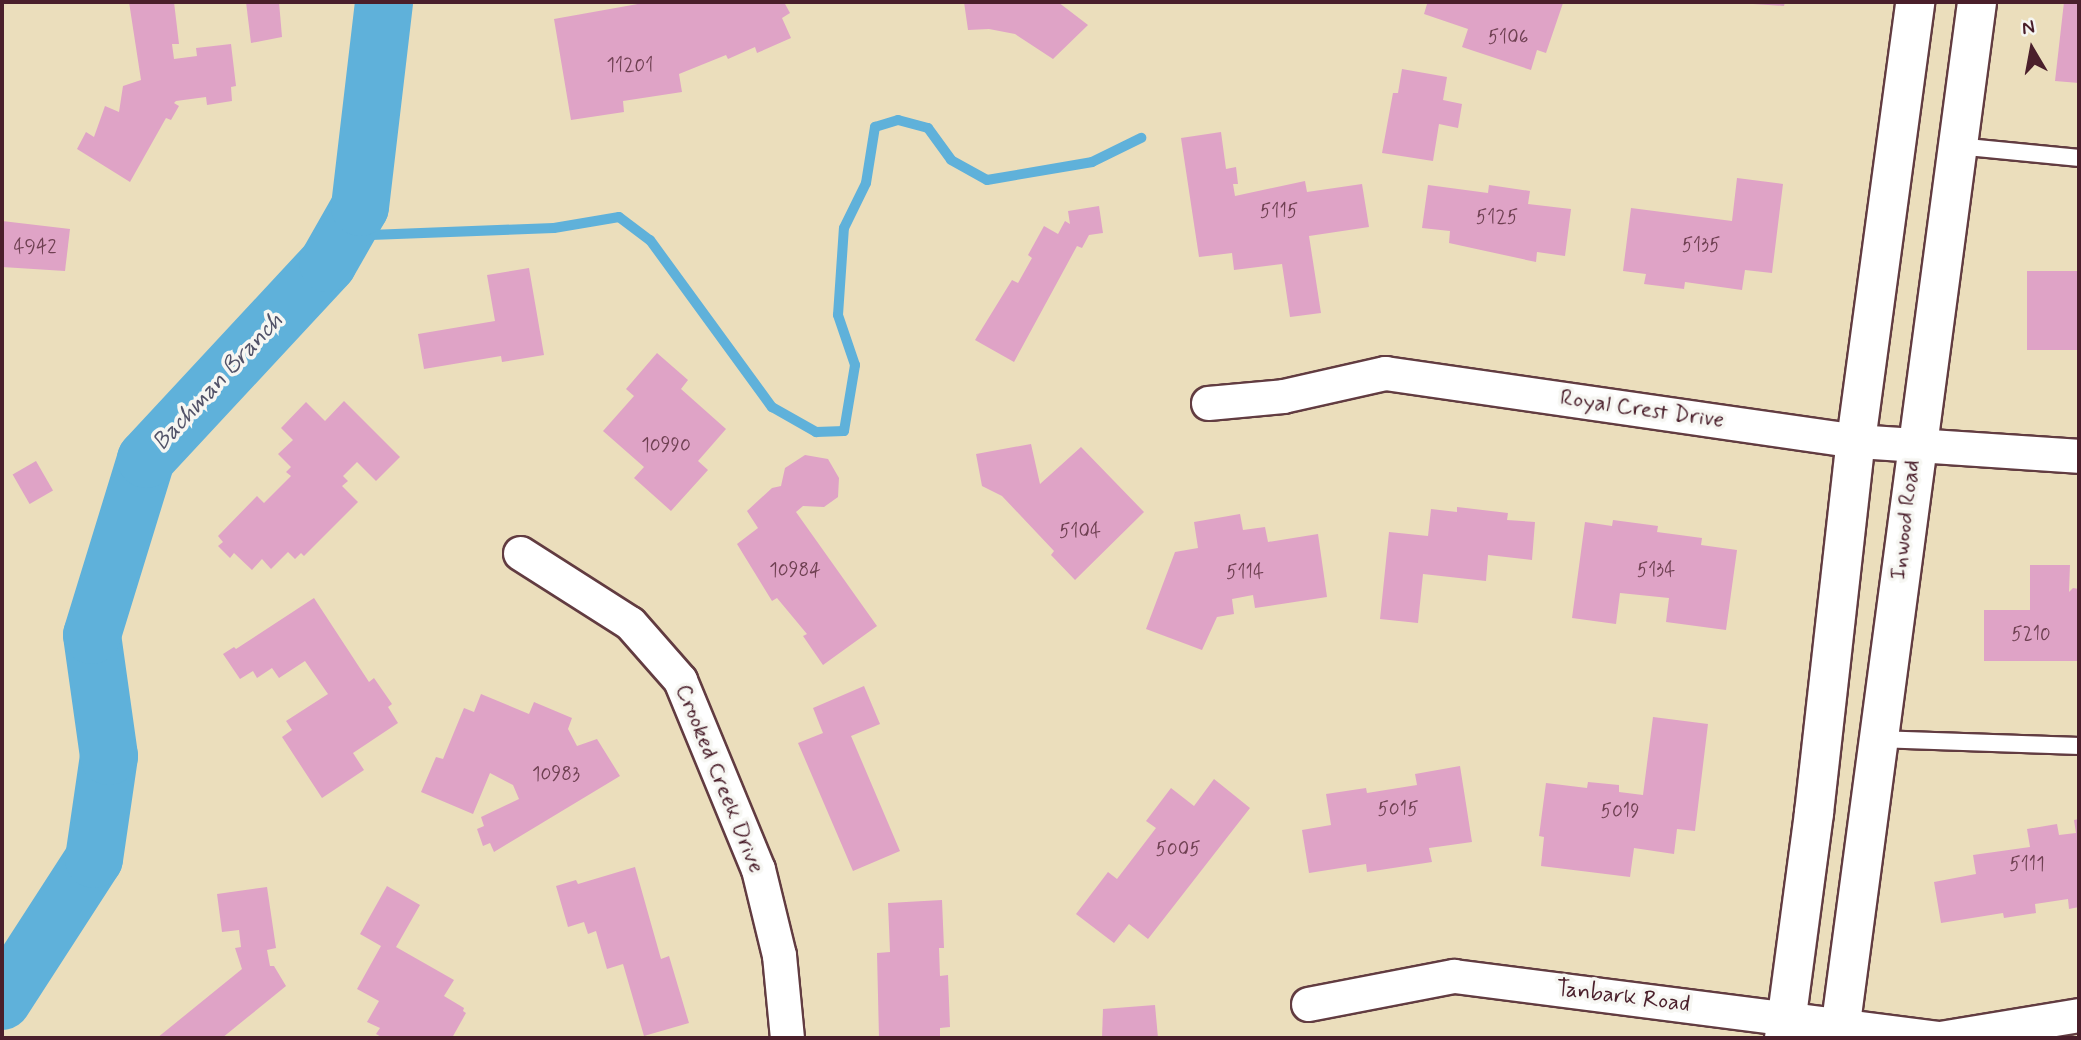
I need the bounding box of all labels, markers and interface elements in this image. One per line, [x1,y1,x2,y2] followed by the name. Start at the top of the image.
[1997,14,2067,84] north arrow
[2020,14,2037,41] text: N
[1488,27,1528,49] house number: 5106
[607,55,653,77] house number: 11201
[1260,201,1298,223] house number: 5115
[1476,207,1518,229] house number: 5125
[1682,235,1720,257] house number: 5135
[14,237,56,259] house number: 4942
[145,306,291,458] water label: Bachman Branch
[1558,385,1726,435] street label: Royal Crest Drive
[641,435,691,457] house number: 10990
[1885,458,1927,582] street label: Inwood Road
[1059,521,1101,543] house number: 5104
[769,560,821,582] house number: 10984
[1637,560,1675,582] house number: 5134
[1226,562,1264,584] house number: 5114
[2011,624,2051,646] house number: 5210
[669,682,769,876] street label: Crooked Creek Drive
[532,764,580,786] house number: 10983
[1377,799,1419,821] house number: 5015
[1601,801,1639,823] house number: 5019
[1155,839,1201,861] house number: 5005
[2009,854,2045,876] house number: 5111
[1555,975,1691,1019] street label: Tanbark Road

